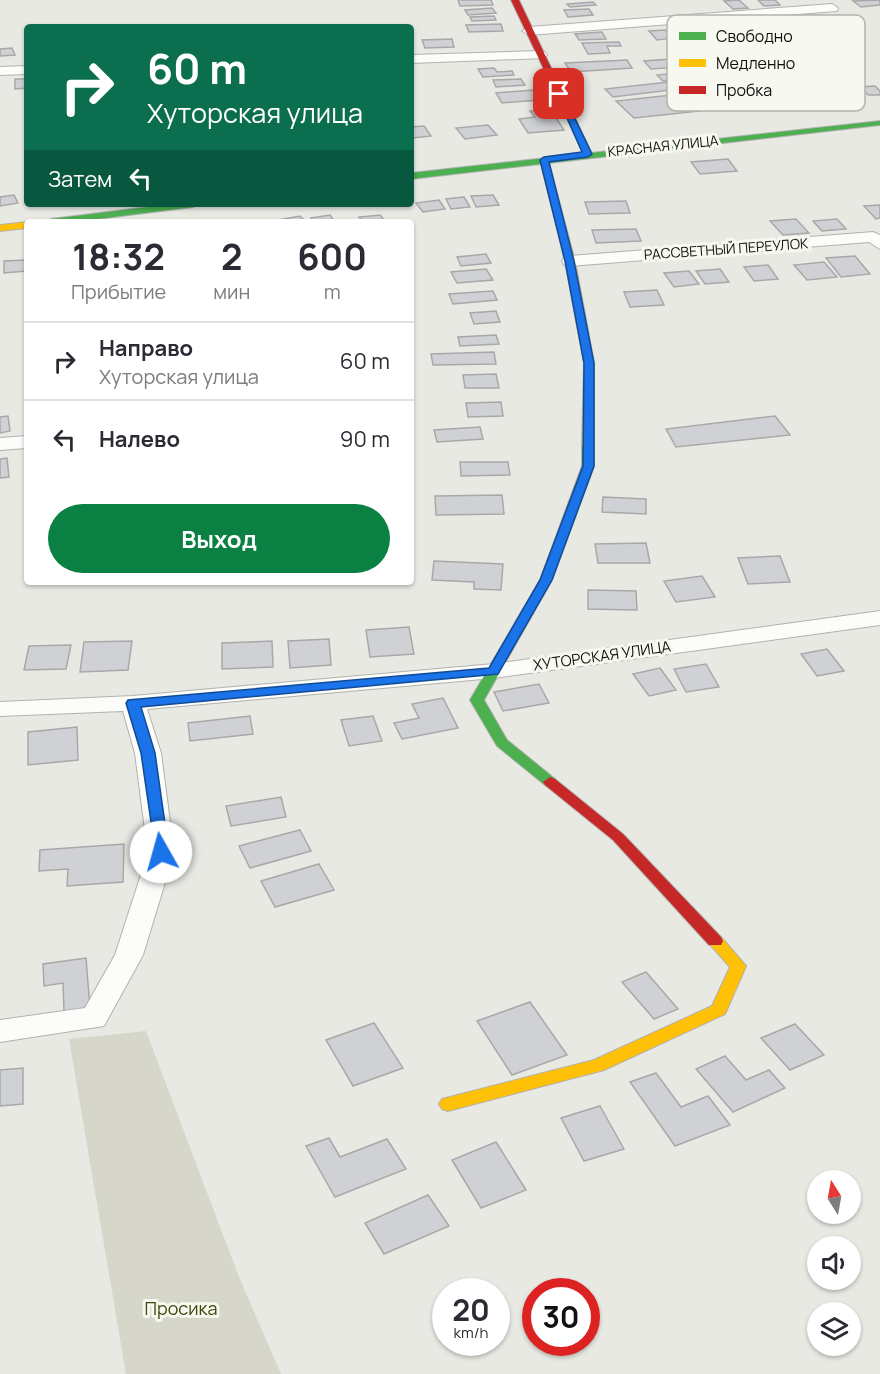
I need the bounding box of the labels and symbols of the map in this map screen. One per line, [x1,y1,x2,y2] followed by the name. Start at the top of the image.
[667,15,865,111] legend
[716,25,793,47] text: Свободно
[716,52,795,74] text: Медленно
[533,68,584,119] pin
[716,79,772,101] text: Пробка
[607,130,719,161] street label: КРАСНАЯ УЛИЦА
[643,233,809,264] street label: РАССВЕТНЫЙ ПЕРЕУЛОК
[532,635,673,676] street label: ХУТОРСКАЯ УЛИЦА
[129,820,193,884] position arrow
[807,1170,861,1224] north arrow
[522,1278,600,1356] speed limit sign: 30
[145,1296,217,1320] park label: Просика

